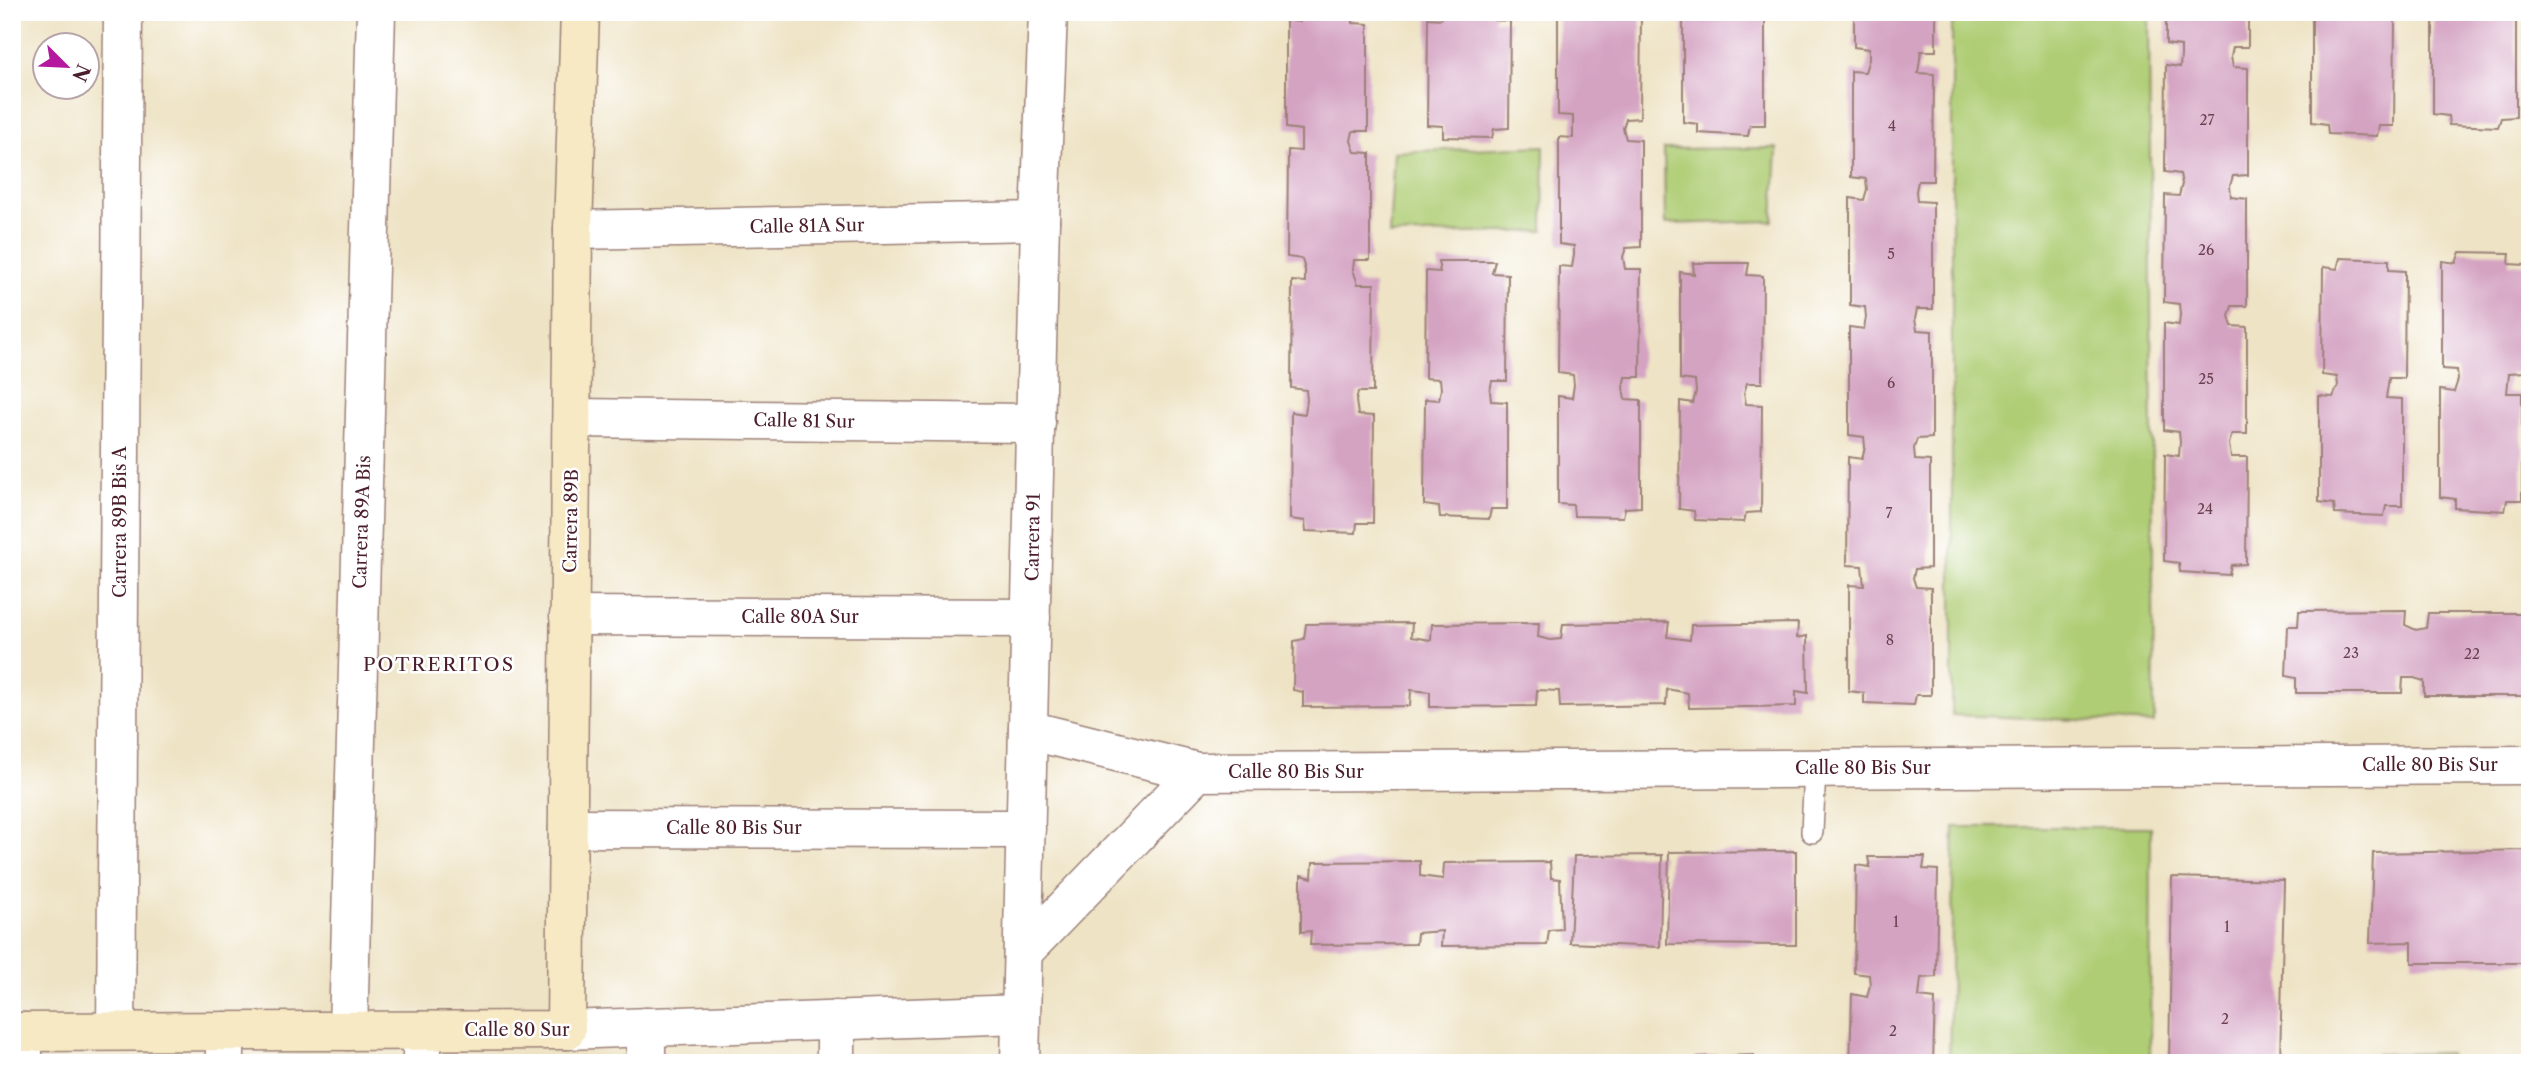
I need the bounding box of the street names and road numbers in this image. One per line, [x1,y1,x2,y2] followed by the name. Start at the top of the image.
[749,214,865,238] street label: Calle 81A Sur
[753,409,855,433] street label: Calle 81 Sur
[109,445,131,598] street label: Carrera 89B Bis A
[349,455,375,589] street label: Carrera 89A Bis
[559,469,583,573] street label: Carrera 89B
[1021,492,1045,581] street label: Carrera 91
[741,606,859,628] street label: Calle 80A Sur
[2362,754,2498,776] street label: Calle 80 Bis Sur
[1795,757,1931,779] street label: Calle 80 Bis Sur
[1228,761,1364,783] street label: Calle 80 Bis Sur
[666,817,802,839] street label: Calle 80 Bis Sur
[464,1019,570,1041] street label: Calle 80 Sur

